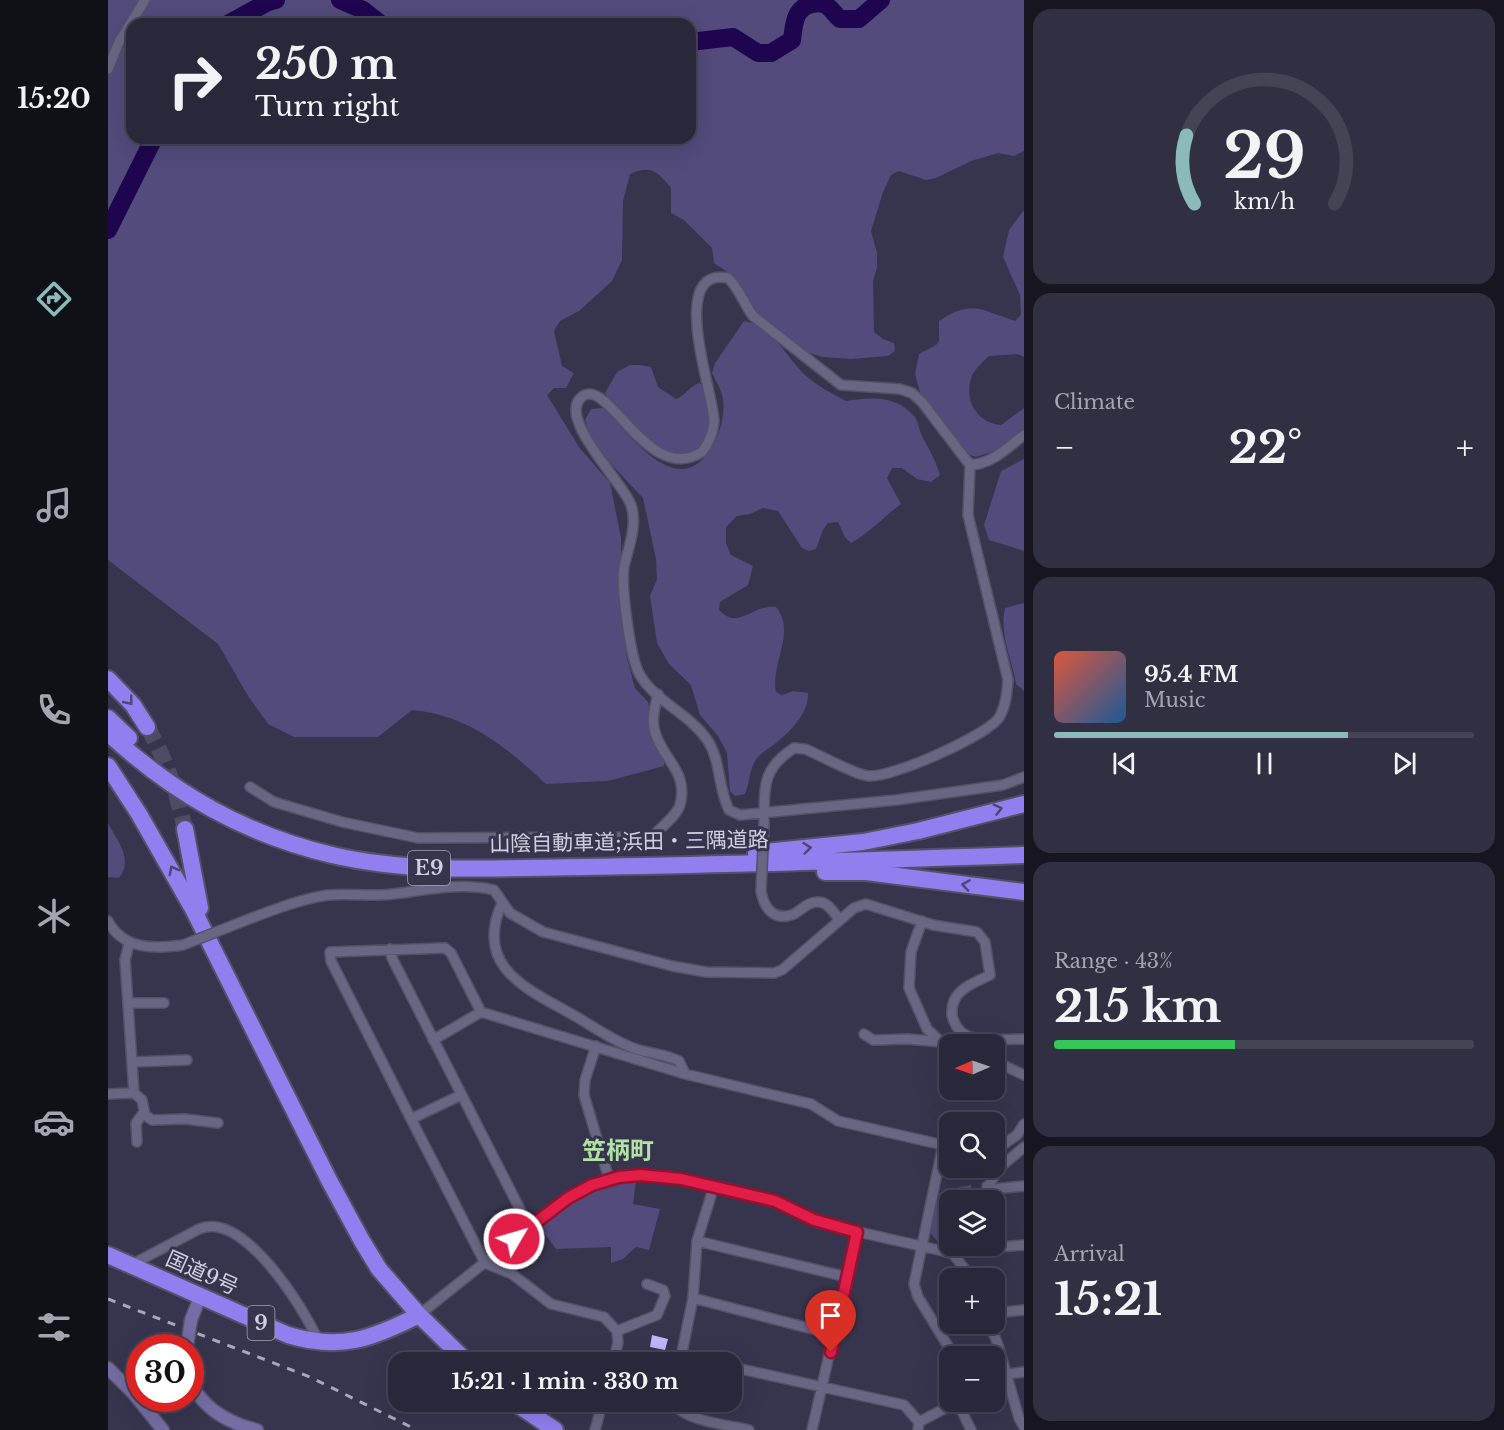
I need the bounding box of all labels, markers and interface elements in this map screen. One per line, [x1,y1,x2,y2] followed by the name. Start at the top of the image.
[255,38,397,90] text: 250 m
[156,42,234,120] icon: right
[17,82,91,115] text: 15:20
[255,90,399,123] text: Turn right
[1223,117,1305,195] text: 29
[1234,188,1295,215] text: km/h
[33,278,75,320] icon: directions
[1054,390,1135,414] text: Climate
[1229,419,1302,475] text: 22°
[1054,427,1075,468] text: −
[1456,427,1474,468] text: +
[33,484,75,526] icon: music
[1144,661,1238,688] text: 95.4 FM
[1144,688,1205,712] text: Music
[33,689,75,731] icon: phone
[122,695,133,706] one-way arrow
[1108,747,1141,780] icon: previous
[1248,747,1281,780] icon: pause
[1388,747,1421,780] icon: next
[993,804,1003,817] one-way arrow
[489,827,769,857] street label: 山陰自動車道;浜田・三隅道路
[803,842,812,855] one-way arrow
[408,851,450,885] road number: E9
[169,866,180,877] one-way arrow
[961,880,971,892] one-way arrow
[33,895,75,937] icon: climate
[1054,949,1173,973] text: Range · 43%
[1054,978,1221,1034] text: 215 km
[939,1034,1005,1100] north arrow
[939,1034,1005,1412] map controls
[33,1101,75,1143] icon: car
[939,1112,1005,1178] button: search
[582,1136,654,1165] district label: 笠柄町
[939,1190,1005,1256] button: layers
[482,1207,546,1271] position arrow
[1054,1242,1125,1266] text: Arrival
[162,1246,242,1300] street label: 国道9号
[939,1268,1005,1334] button: +
[1054,1271,1162,1327] text: 15:21
[805,1290,856,1352] pin
[814,1299,847,1332] icon: arrive
[33,1306,75,1348] icon: filters
[248,1306,274,1340] road number: 9
[126,1334,204,1412] speed limit sign: 30
[939,1346,1005,1412] button: −
[451,1368,679,1395] text: 15:21 · 1 min · 330 m

